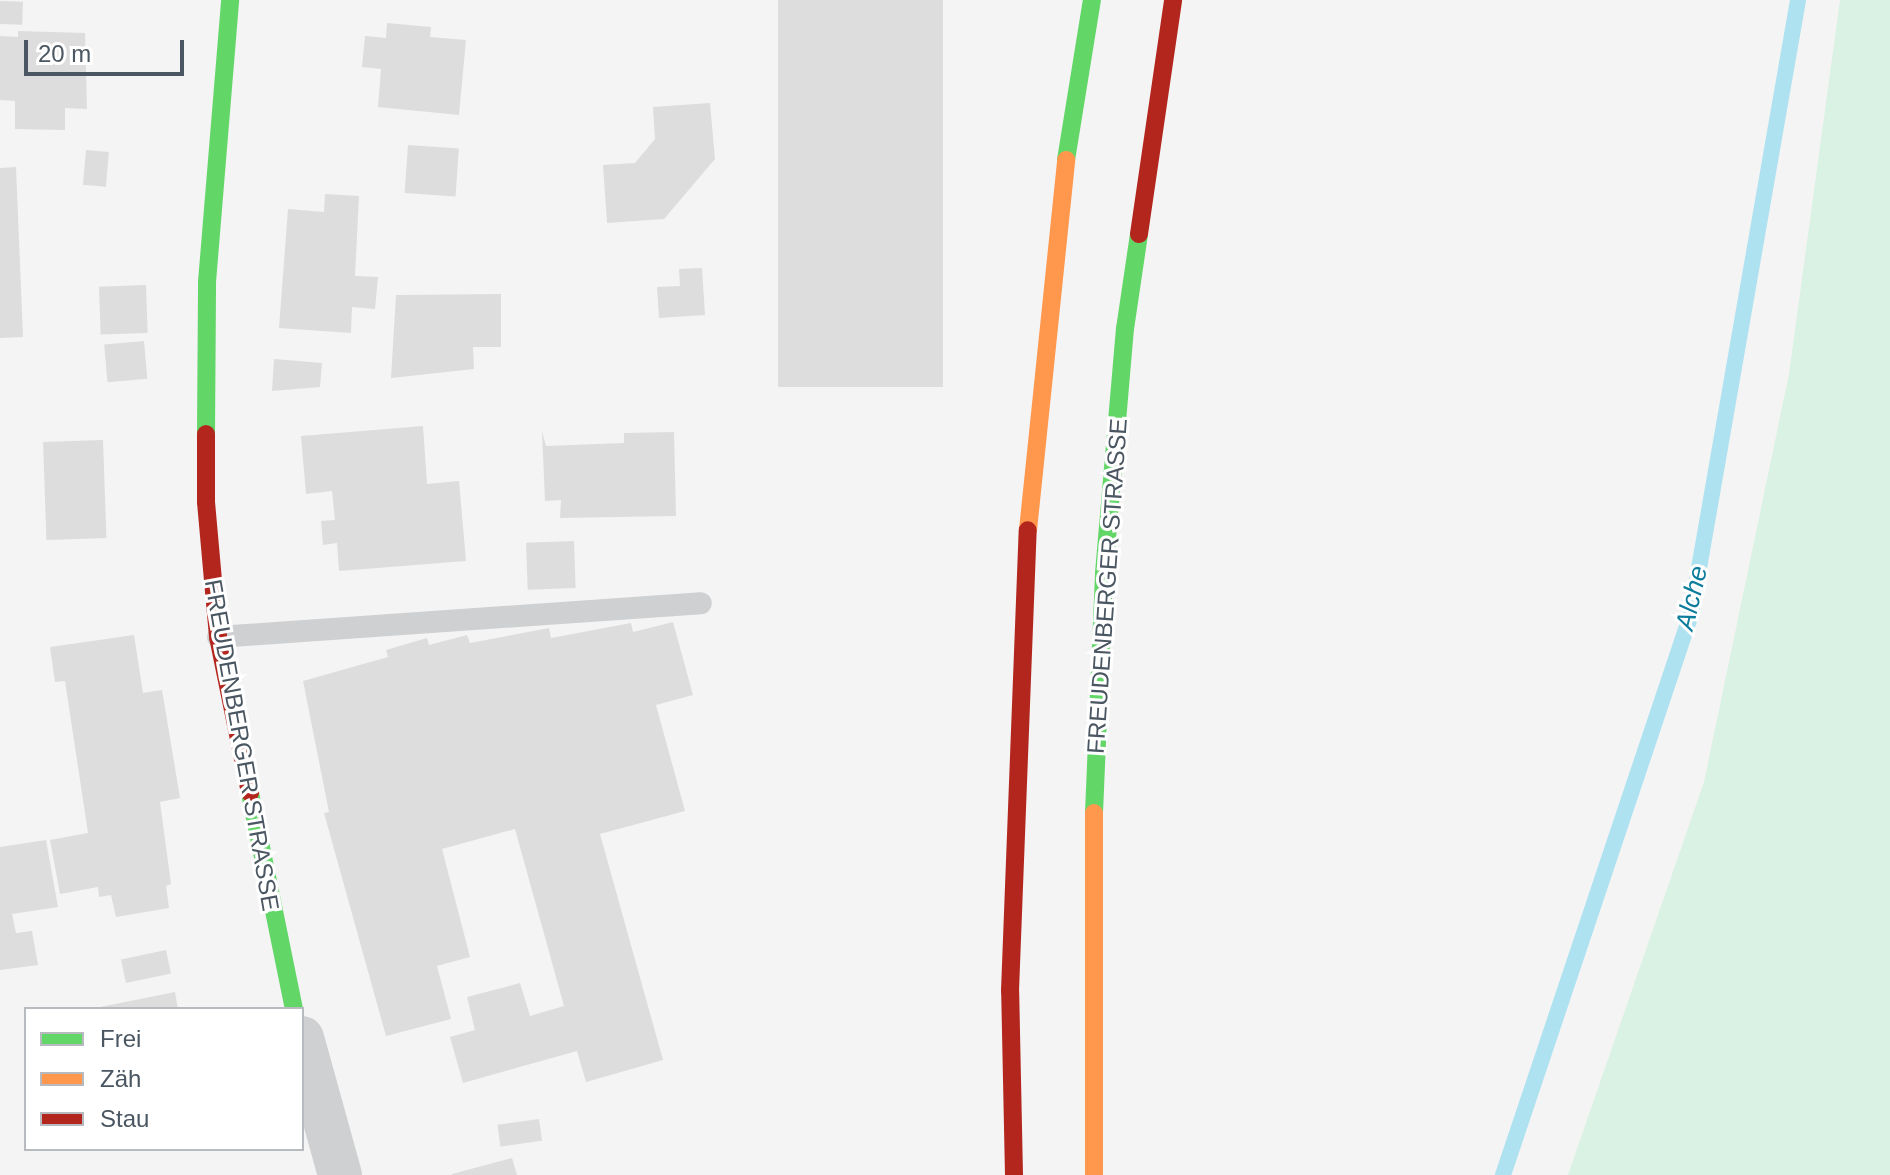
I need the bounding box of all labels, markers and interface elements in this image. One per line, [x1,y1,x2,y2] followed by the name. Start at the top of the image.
[28,24,188,74] scale bar
[38,40,91,67] text: 20 m
[1081,417,1133,755] street label: FREUDENBERGER STRASSE
[1669,563,1715,633] water label: Alche
[199,577,285,913] street label: FREUDENBERGER STRASSE
[24,1007,304,1151] legend
[100,1025,141,1052] text: Frei
[100,1065,141,1092] text: Zäh
[100,1105,149,1132] text: Stau

